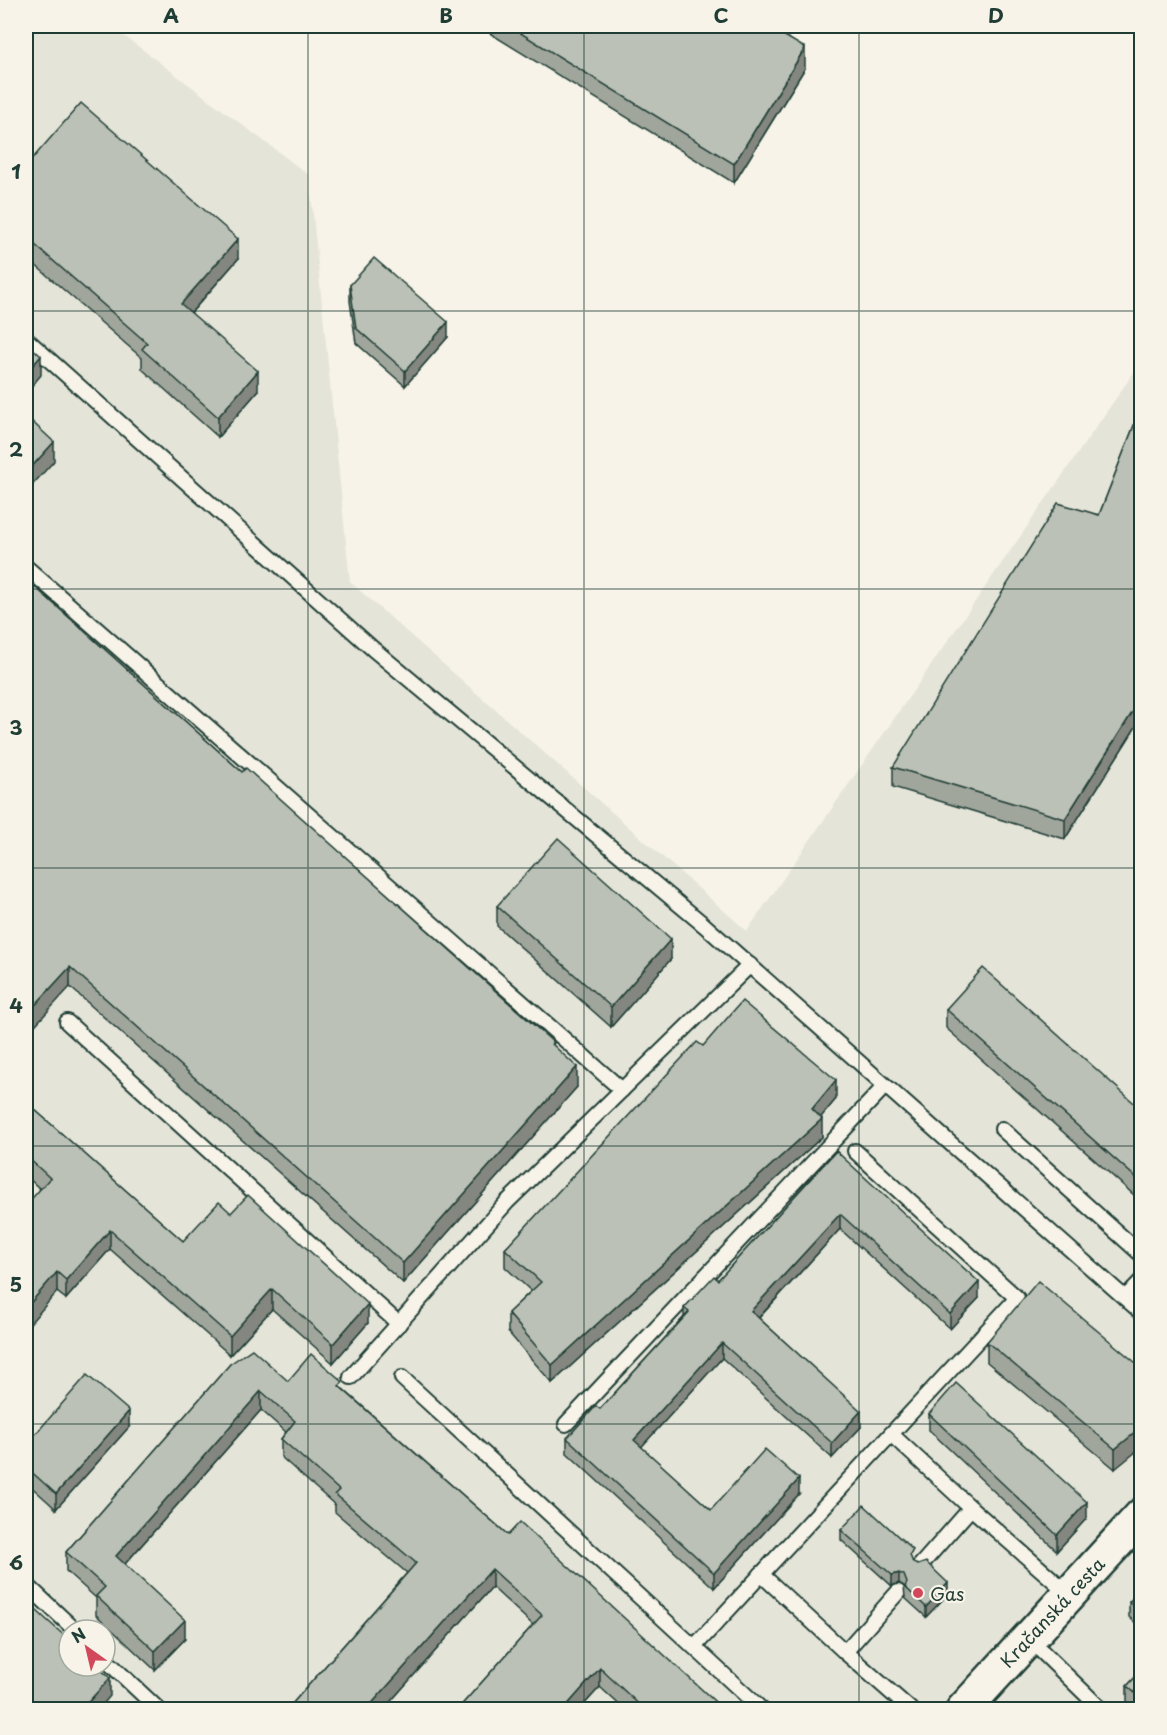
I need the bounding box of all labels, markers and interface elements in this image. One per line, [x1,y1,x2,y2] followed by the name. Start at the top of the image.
[163,0,179,30] text: A
[439,0,453,30] text: B
[713,0,729,30] text: C
[988,0,1004,30] text: D
[11,156,21,186] text: 1
[9,434,23,464] text: 2
[9,712,23,742] text: 3
[9,990,23,1020] text: 4
[10,1269,22,1299] text: 5
[9,1547,23,1577] text: 6
[994,1550,1111,1673] street label: Kračanská cesta
[930,1580,964,1607] place label: Gas
[911,1586,925,1600] marker: Gas
[57,1618,117,1678] north arrow
[66,1621,90,1648] text: N

